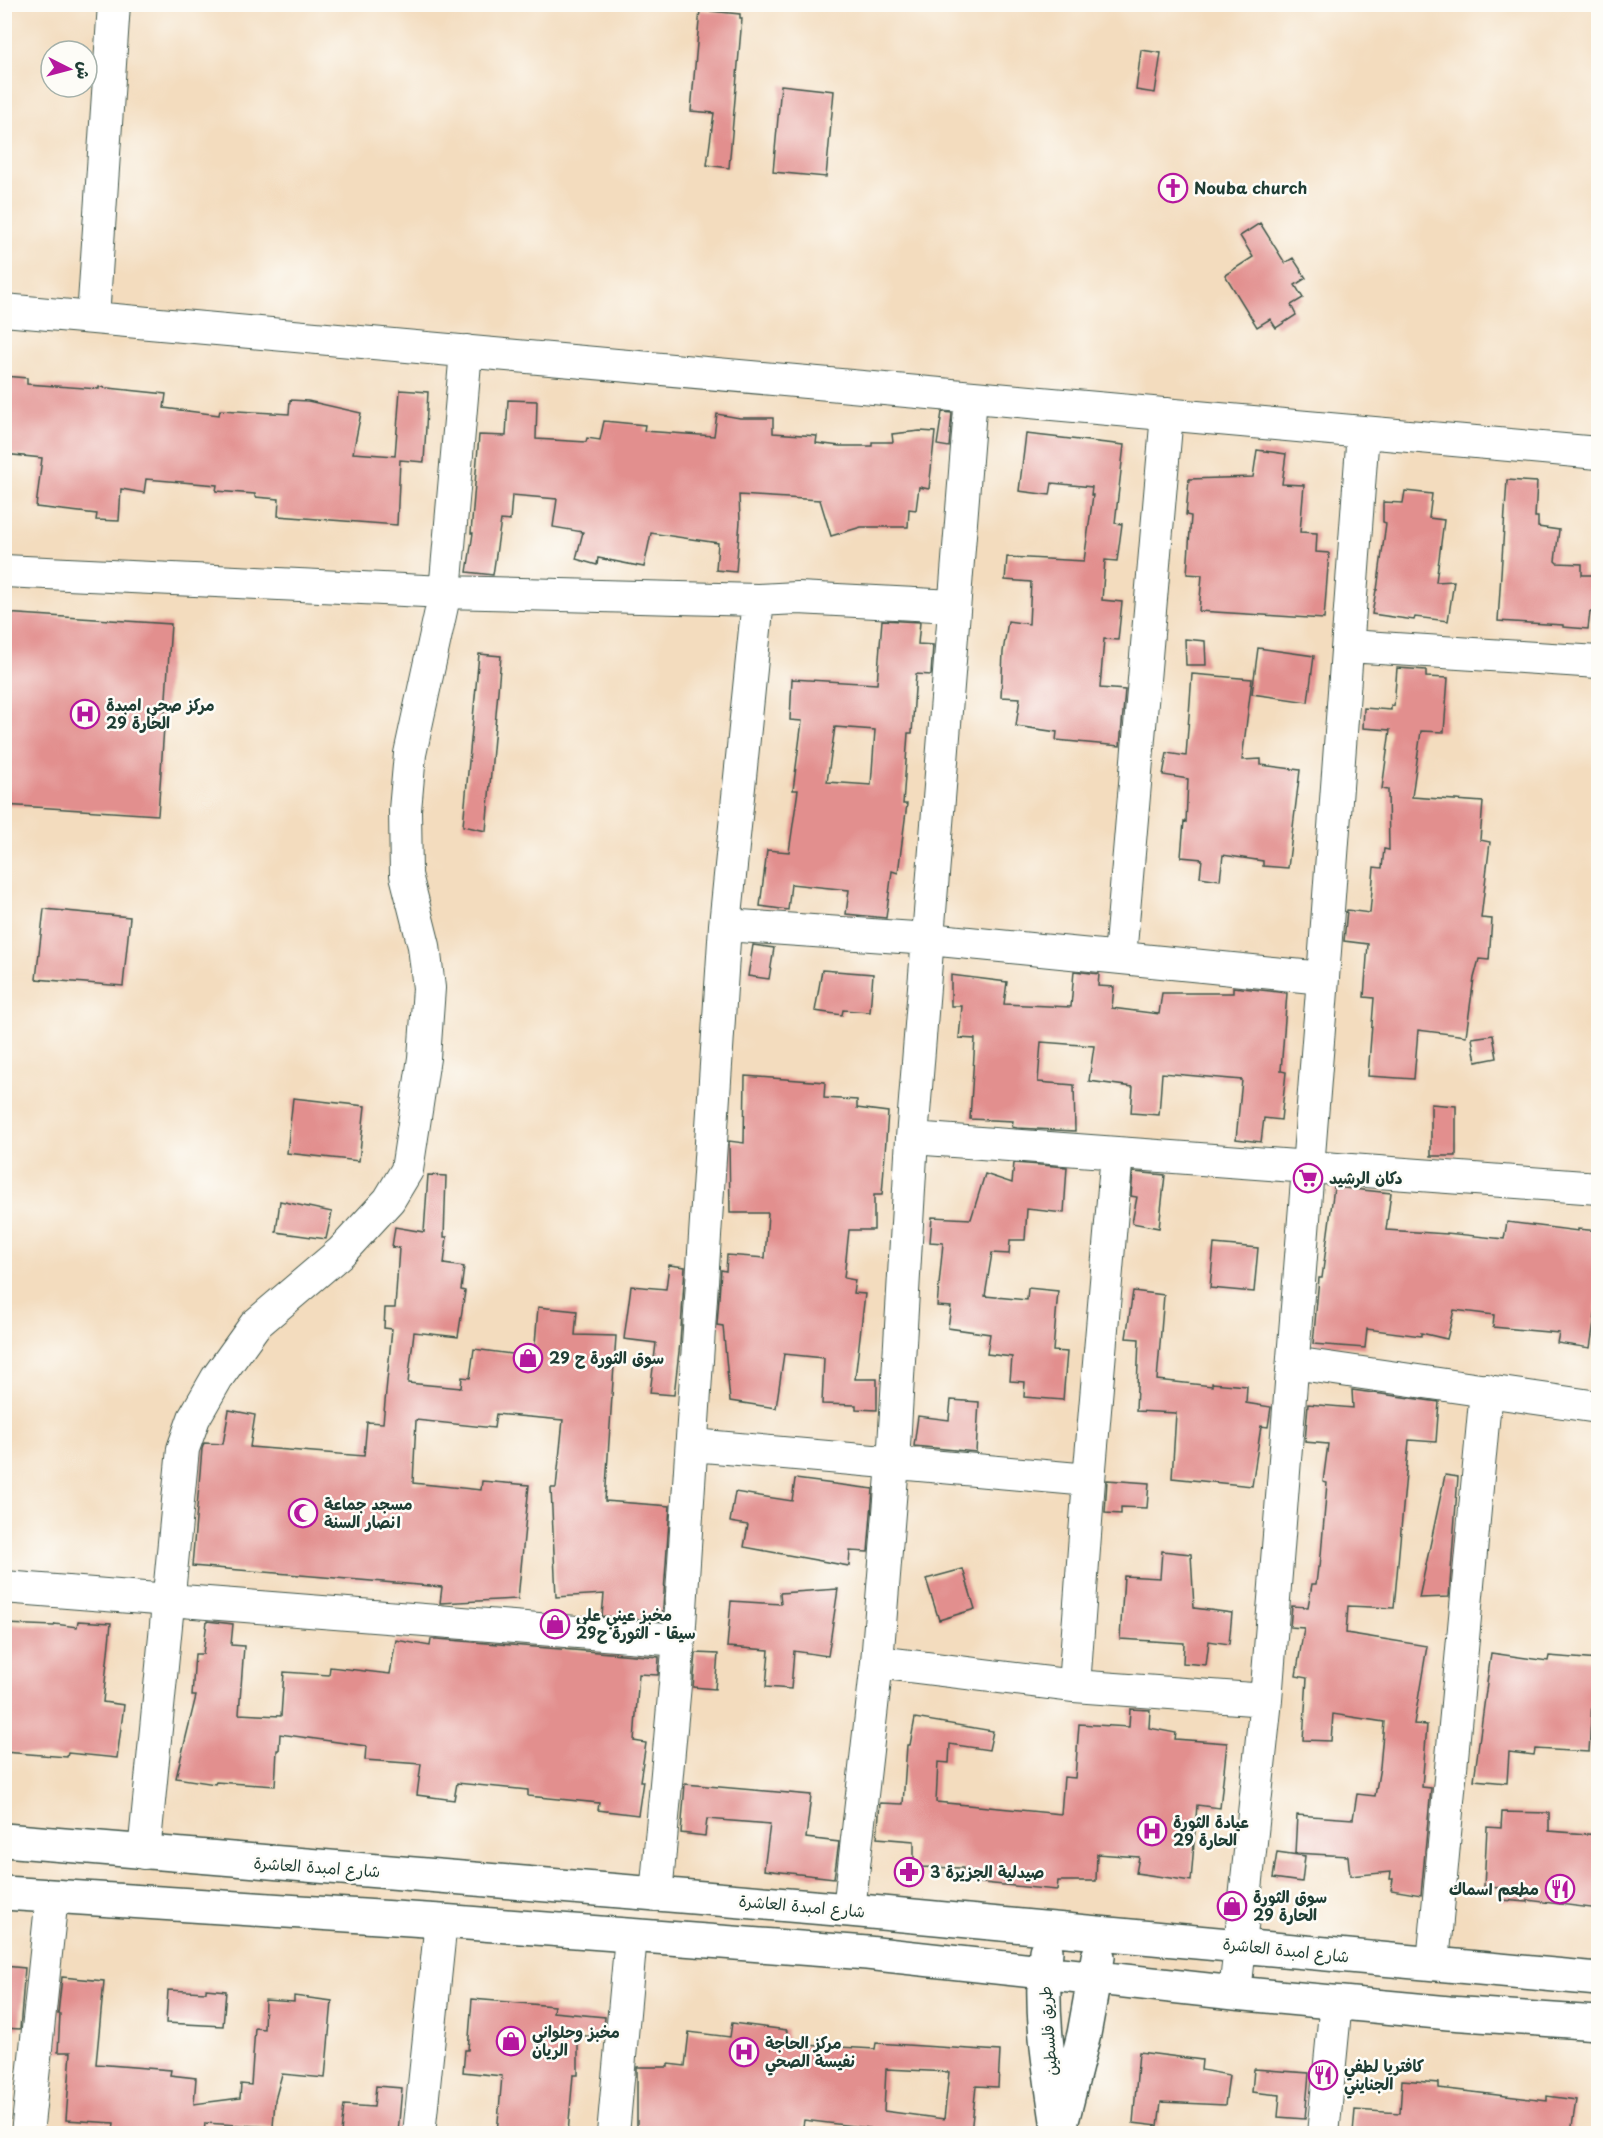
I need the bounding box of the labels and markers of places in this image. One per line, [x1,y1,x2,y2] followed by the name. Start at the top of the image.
[1157,172,1189,204] church icon: Nouba church
[1194,175,1307,199] place label: Nouba church
[106,692,215,734] place label: مركز صحي امبدة الحارة 29
[69,698,101,730] hospital icon: مركز صحي امبدة الحارة 29
[1292,1162,1324,1194] supermarket icon: دكان الرشيد
[1329,1165,1403,1189] place label: دكان الرشيد
[512,1342,544,1374] shop icon: سوق الثورة ح 29
[549,1345,664,1369] place label: سوق الثورة ح 29
[324,1491,413,1533] place label: مسجد جماعة انصار السنة
[287,1497,319,1529] mosque icon: مسجد جماعة انصار السنة
[576,1602,696,1644] place label: مخبز عيني على سيقا - الثورة ح29
[539,1608,571,1640] shop icon: مخبز عيني على سيقا - الثورة ح29
[1173,1809,1249,1851] place label: عيادة الثورة الحارة 29
[1136,1815,1168,1847] hospital icon: عيادة الثورة الحارة 29
[893,1856,925,1888] pharmacy icon: صيدلية الجزيرة 3
[930,1859,1045,1883] place label: صيدلية الجزيرة 3
[1544,1873,1576,1905] restaurant icon: مطعم اسماك
[1449,1876,1539,1902] place label: مطعم اسماك
[1253,1884,1327,1926] place label: سوق الثورة الحارة 29
[1216,1890,1248,1922] shop icon: سوق الثورة الحارة 29
[532,2019,620,2061] place label: مخبز وحلواني الريان
[495,2025,527,2057] shop icon: مخبز وحلواني الريان
[765,2030,855,2076] place label: مركز الحاجة نفيسة الصحي
[728,2036,760,2068] hospital icon: مركز الحاجة نفيسة الصحي
[1344,2053,1424,2099] place label: كافتريا لطفي الجنايني
[1307,2059,1339,2091] restaurant icon: كافتريا لطفي الجنايني

